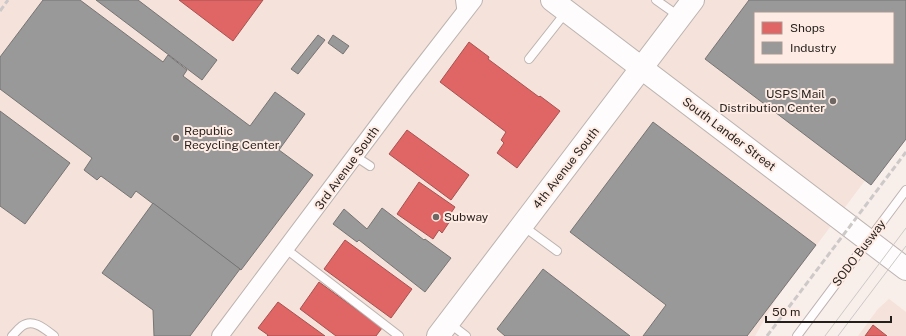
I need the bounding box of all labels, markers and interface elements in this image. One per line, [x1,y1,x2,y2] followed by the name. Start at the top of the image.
[754,12,894,64] legend
[790,21,825,35] text: Shops
[790,41,837,55] text: Industry
[719,87,825,115] place label: USPS Mail Distribution Center
[680,94,779,174] street label: South Lander Street
[828,96,838,106] marker: USPS Mail Distribution Center
[184,124,280,152] place label: Republic Recycling Center
[312,124,382,212] street label: 3rd Avenue South
[530,124,602,211] street label: 4th Avenue South
[171,133,181,143] marker: Republic Recycling Center
[444,210,489,224] place label: Subway
[431,212,441,222] marker: Subway
[829,216,889,289] street label: SODO Busway
[766,298,891,324] scale bar
[772,305,800,319] text: 50 m

